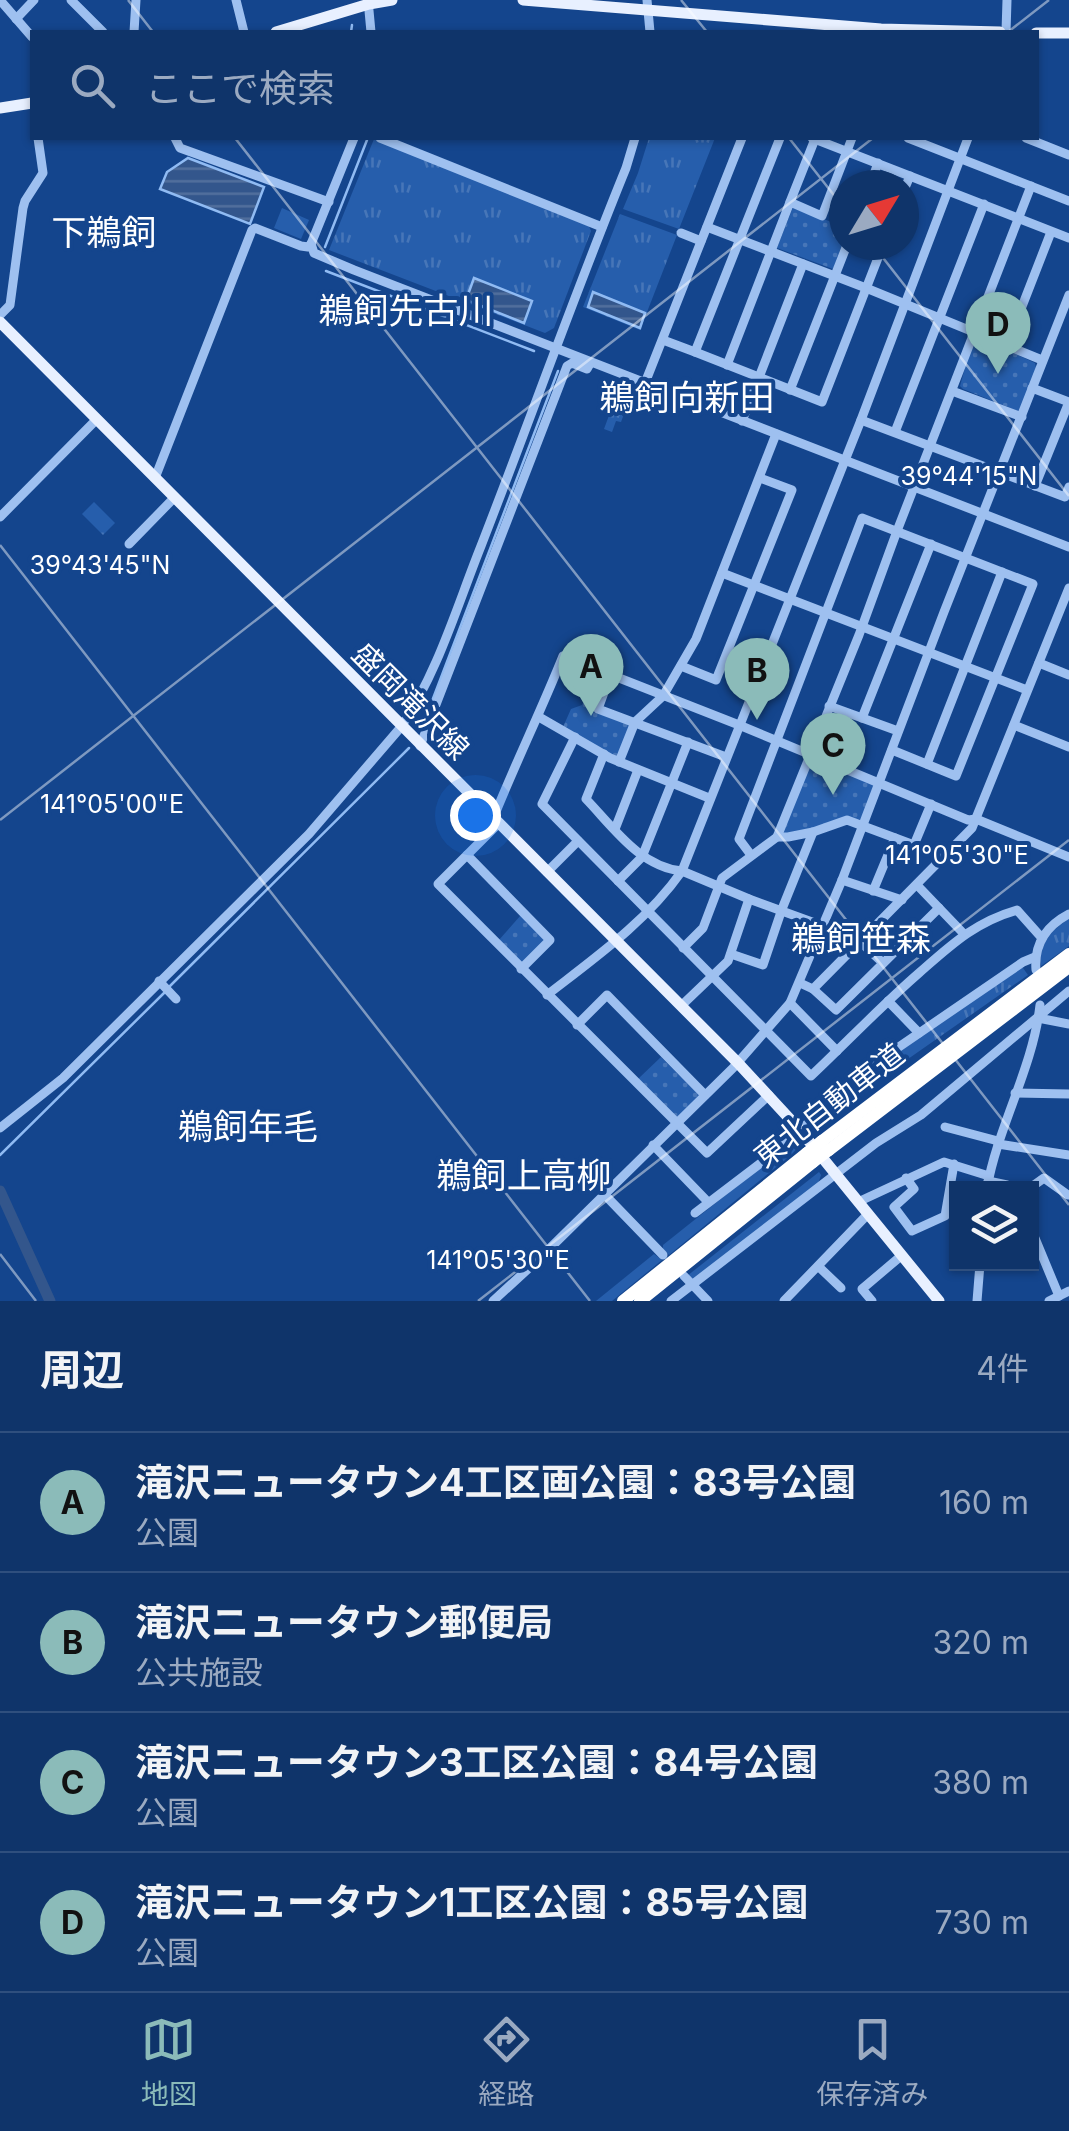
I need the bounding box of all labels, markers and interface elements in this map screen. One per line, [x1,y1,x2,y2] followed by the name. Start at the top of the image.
[30,30,1039,140] search box
[65,58,120,113] icon: search
[145,65,335,111] text: ここで検索
[829,170,919,260] north arrow
[51,211,157,253] district label: 下鵜飼
[318,289,494,331] district label: 鵜飼先古川
[966,292,1030,374] pin: D
[599,376,775,418] district label: 鵜飼向新田
[901,461,1037,491] text: 39°44'15"N
[30,550,170,580] text: 39°43'45"N
[558,634,624,716] pin: A
[345,635,477,767] street label: 盛岡滝沢線
[724,638,790,720] pin: B
[800,712,866,795] pin: C
[40,789,184,819] text: 141°05'00"E
[450,790,501,841] your location
[885,840,1029,870] text: 141°05'30"E
[791,917,931,959] district label: 鵜飼笹森
[747,1035,911,1175] street label: 東北自動車道
[178,1105,318,1147] district label: 鵜飼年毛
[436,1154,612,1196] district label: 鵜飼上高柳
[949,1181,1039,1271] map controls
[949,1181,1039,1271] button: layers
[426,1245,570,1275] text: 141°05'30"E
[40,1344,124,1395] text: 周辺
[976,1349,1029,1388] text: 4件
[135,1459,856,1505] text: 滝沢ニュータウン4工区画公園：83号公園
[61,1483,84,1522] text: A
[939,1483,1029,1522] text: 160 m
[135,1513,199,1552] text: 公園
[135,1599,553,1645] text: 滝沢ニュータウン郵便局
[62,1623,83,1662] text: B
[933,1623,1029,1662] text: 320 m
[135,1653,263,1692] text: 公共施設
[135,1739,818,1785] text: 滝沢ニュータウン3工区公園：84号公園
[61,1763,84,1802] text: C
[932,1763,1029,1802] text: 380 m
[135,1793,199,1832] text: 公園
[135,1879,808,1925] text: 滝沢ニュータウン1工区公園：85号公園
[61,1903,84,1942] text: D
[934,1903,1029,1942] text: 730 m
[135,1933,199,1972] text: 公園
[141,2012,197,2112] tab: 地図
[478,2012,534,2112] tab: 経路
[816,2012,928,2112] tab: 保存済み

